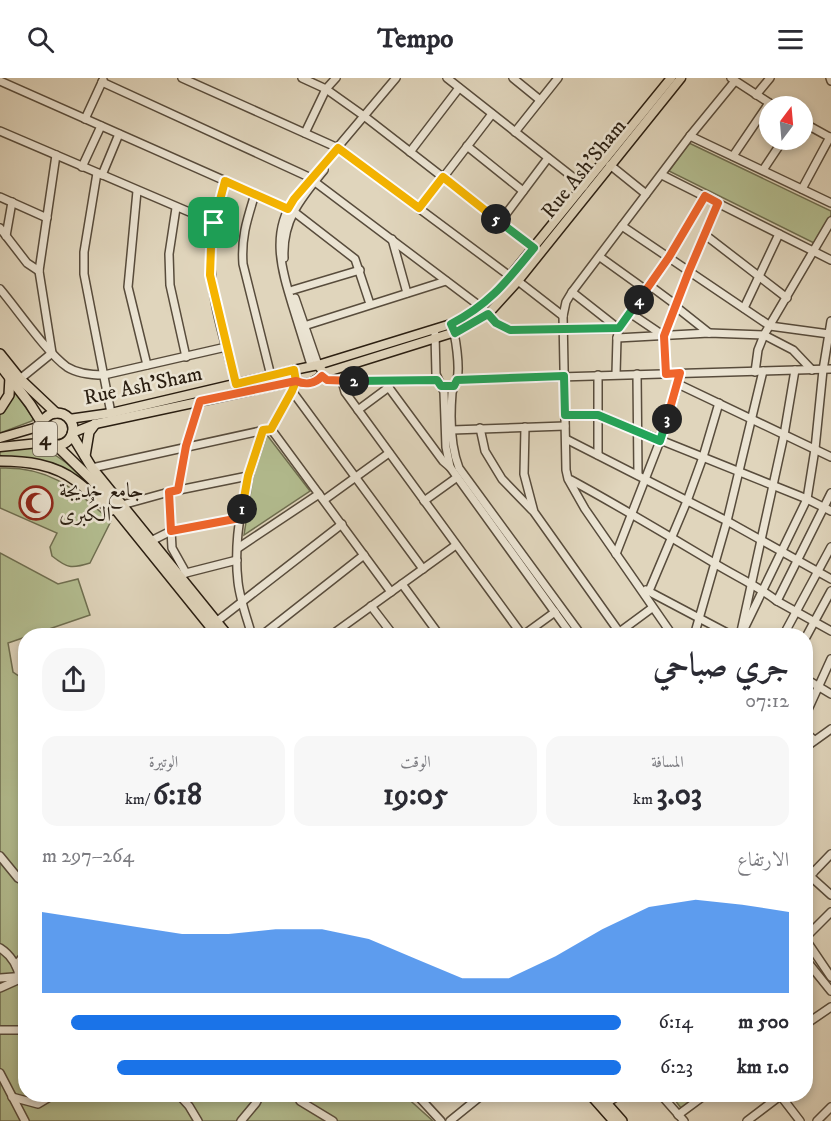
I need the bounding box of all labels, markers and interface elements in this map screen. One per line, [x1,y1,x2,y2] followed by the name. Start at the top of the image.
[378,22,453,56] text: Tempo
[24,23,57,56] icon: search
[774,23,807,56] icon: menu
[759,96,813,150] north arrow
[759,96,813,150] map controls
[536,114,632,224] street label: Rue Ash'Sham
[188,197,239,248] pin
[481,204,511,234] pin: 5
[197,206,230,239] icon: arrive
[492,209,500,229] text: 5
[624,285,654,315] pin: 4
[634,290,644,310] text: 4
[81,361,205,411] street label: Rue Ash'Sham
[339,366,369,396] pin: 2
[350,371,358,391] text: 2
[652,404,682,434] pin: 3
[664,409,670,429] text: 3
[33,422,57,456] road number: 4
[59,478,144,528] place label: جامع خديجة الكُبرى
[18,485,54,521] mosque icon: جامع خديجة الكُبرى
[227,494,257,524] pin: 1
[239,499,245,519] text: 1
[653,646,789,687] text: جري صباحي
[42,648,105,711] button: share
[745,689,789,714] text: 07:12
[149,752,178,772] text: الوتيرة
[400,752,431,772] text: الوقت
[651,752,684,772] text: المسافة
[153,777,202,814] text: 6:18
[383,777,448,814] text: 19:05
[656,777,702,814] text: 3.03
[125,789,153,809] text: /km
[633,789,656,809] text: km
[42,844,134,869] text: 264–297 m
[737,848,789,873] text: الارتفاع
[659,1010,693,1035] text: 6:14
[738,1010,789,1035] text: 500 m
[660,1055,693,1080] text: 6:23
[737,1055,789,1080] text: 1.0 km

